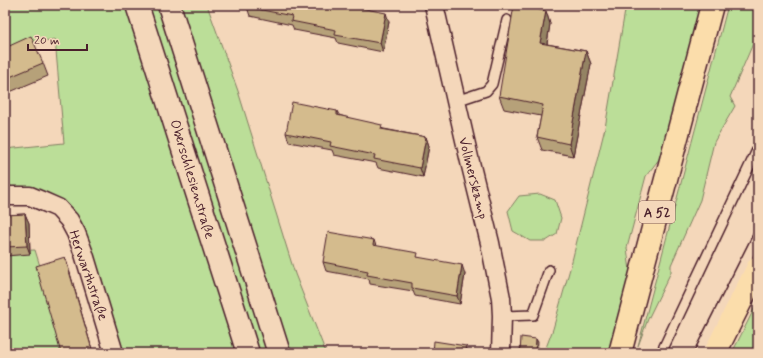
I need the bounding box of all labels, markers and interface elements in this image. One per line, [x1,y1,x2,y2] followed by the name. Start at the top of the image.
[28,26,87,52] scale bar
[34,33,60,49] text: 20 m
[165,118,219,241] street label: Oberschlesienstraße
[454,135,492,222] street label: Vollmerskamp
[639,201,675,223] road number: A 52
[64,228,112,323] street label: Herwarthstraße

